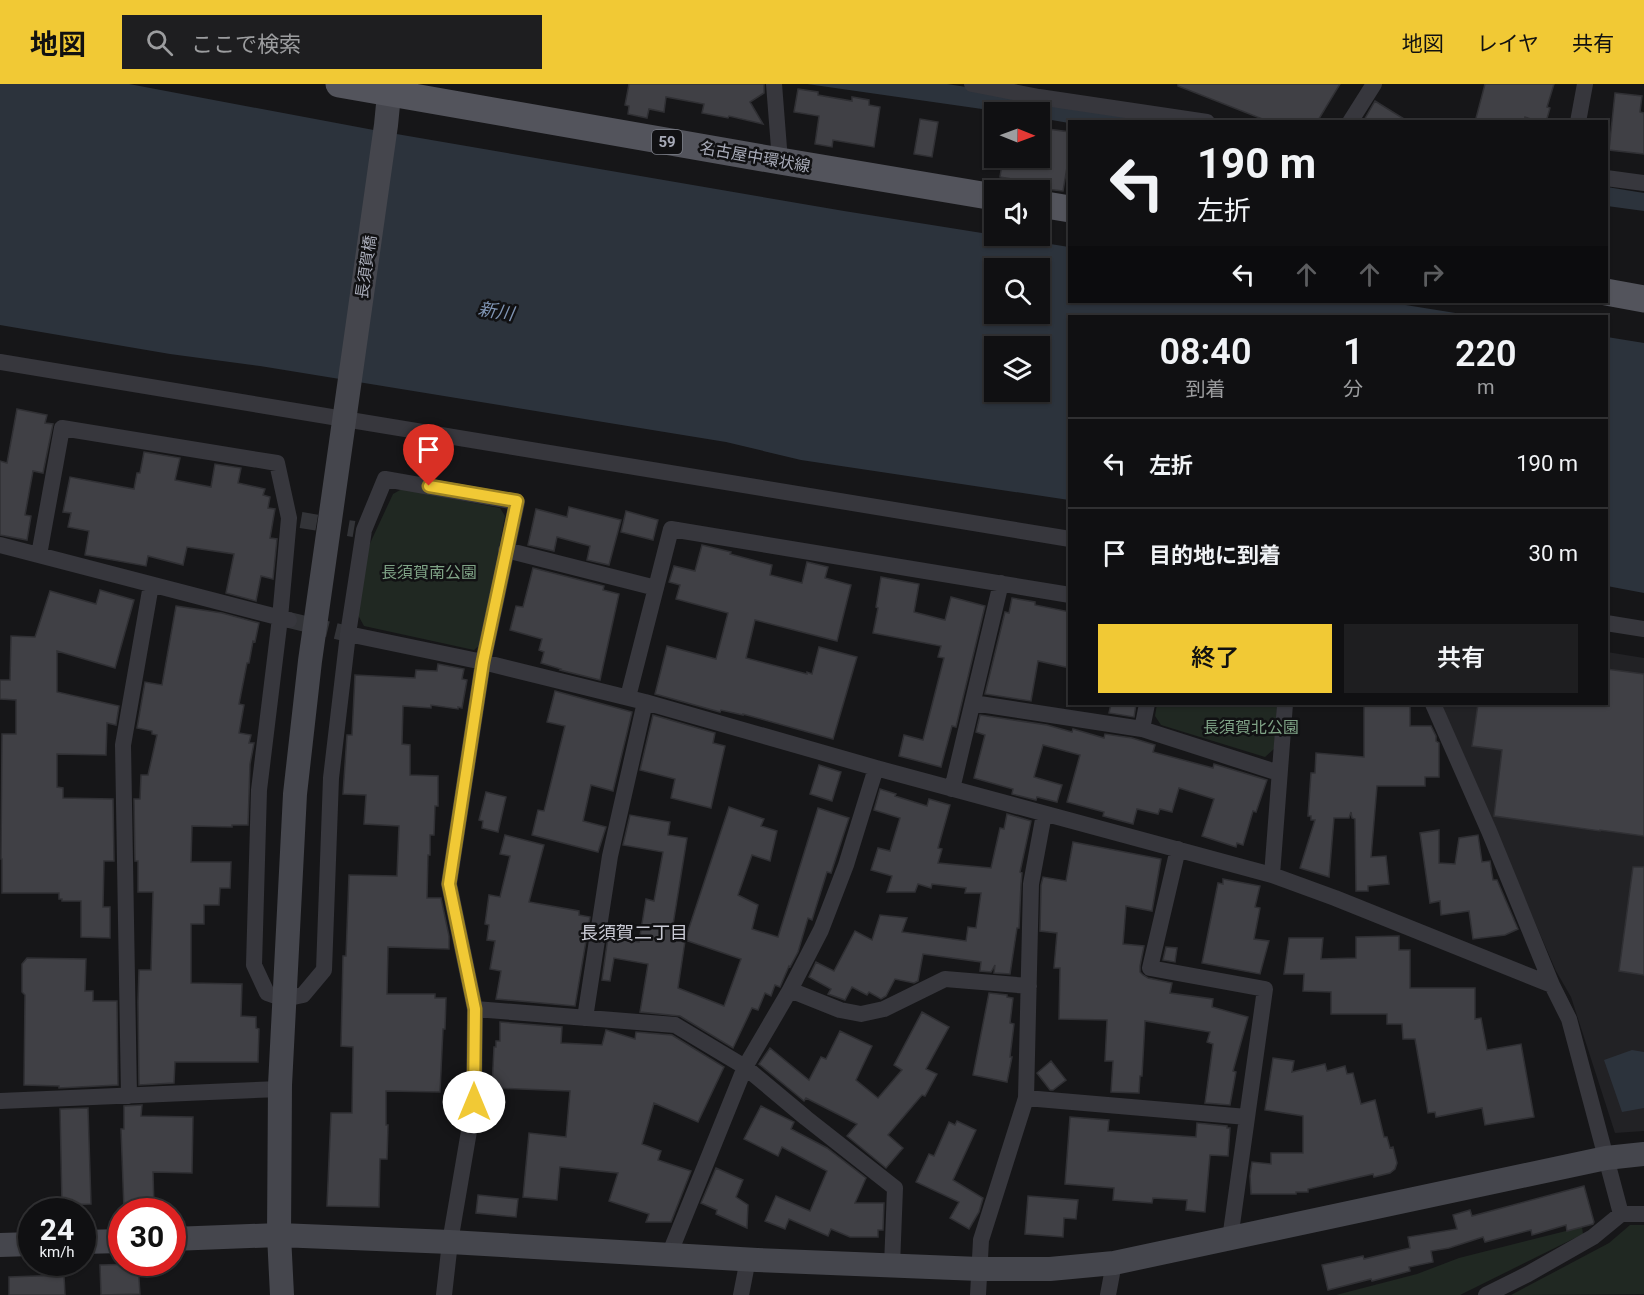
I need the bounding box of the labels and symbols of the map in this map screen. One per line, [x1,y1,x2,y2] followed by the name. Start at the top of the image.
[984,102,1050,168] north arrow
[652,130,682,154] road number: 59
[698,138,812,176] street label: 名古屋中環状線
[352,234,380,300] street label: 長須賀橋
[477,298,517,324] water label: 新川
[403,424,454,486] pin
[381,563,477,582] park label: 長須賀南公園
[1203,718,1299,737] park label: 長須賀北公園
[580,922,688,943] district label: 長須賀二丁目
[442,1070,506,1134] position arrow
[108,1198,186,1276] speed limit sign: 30

